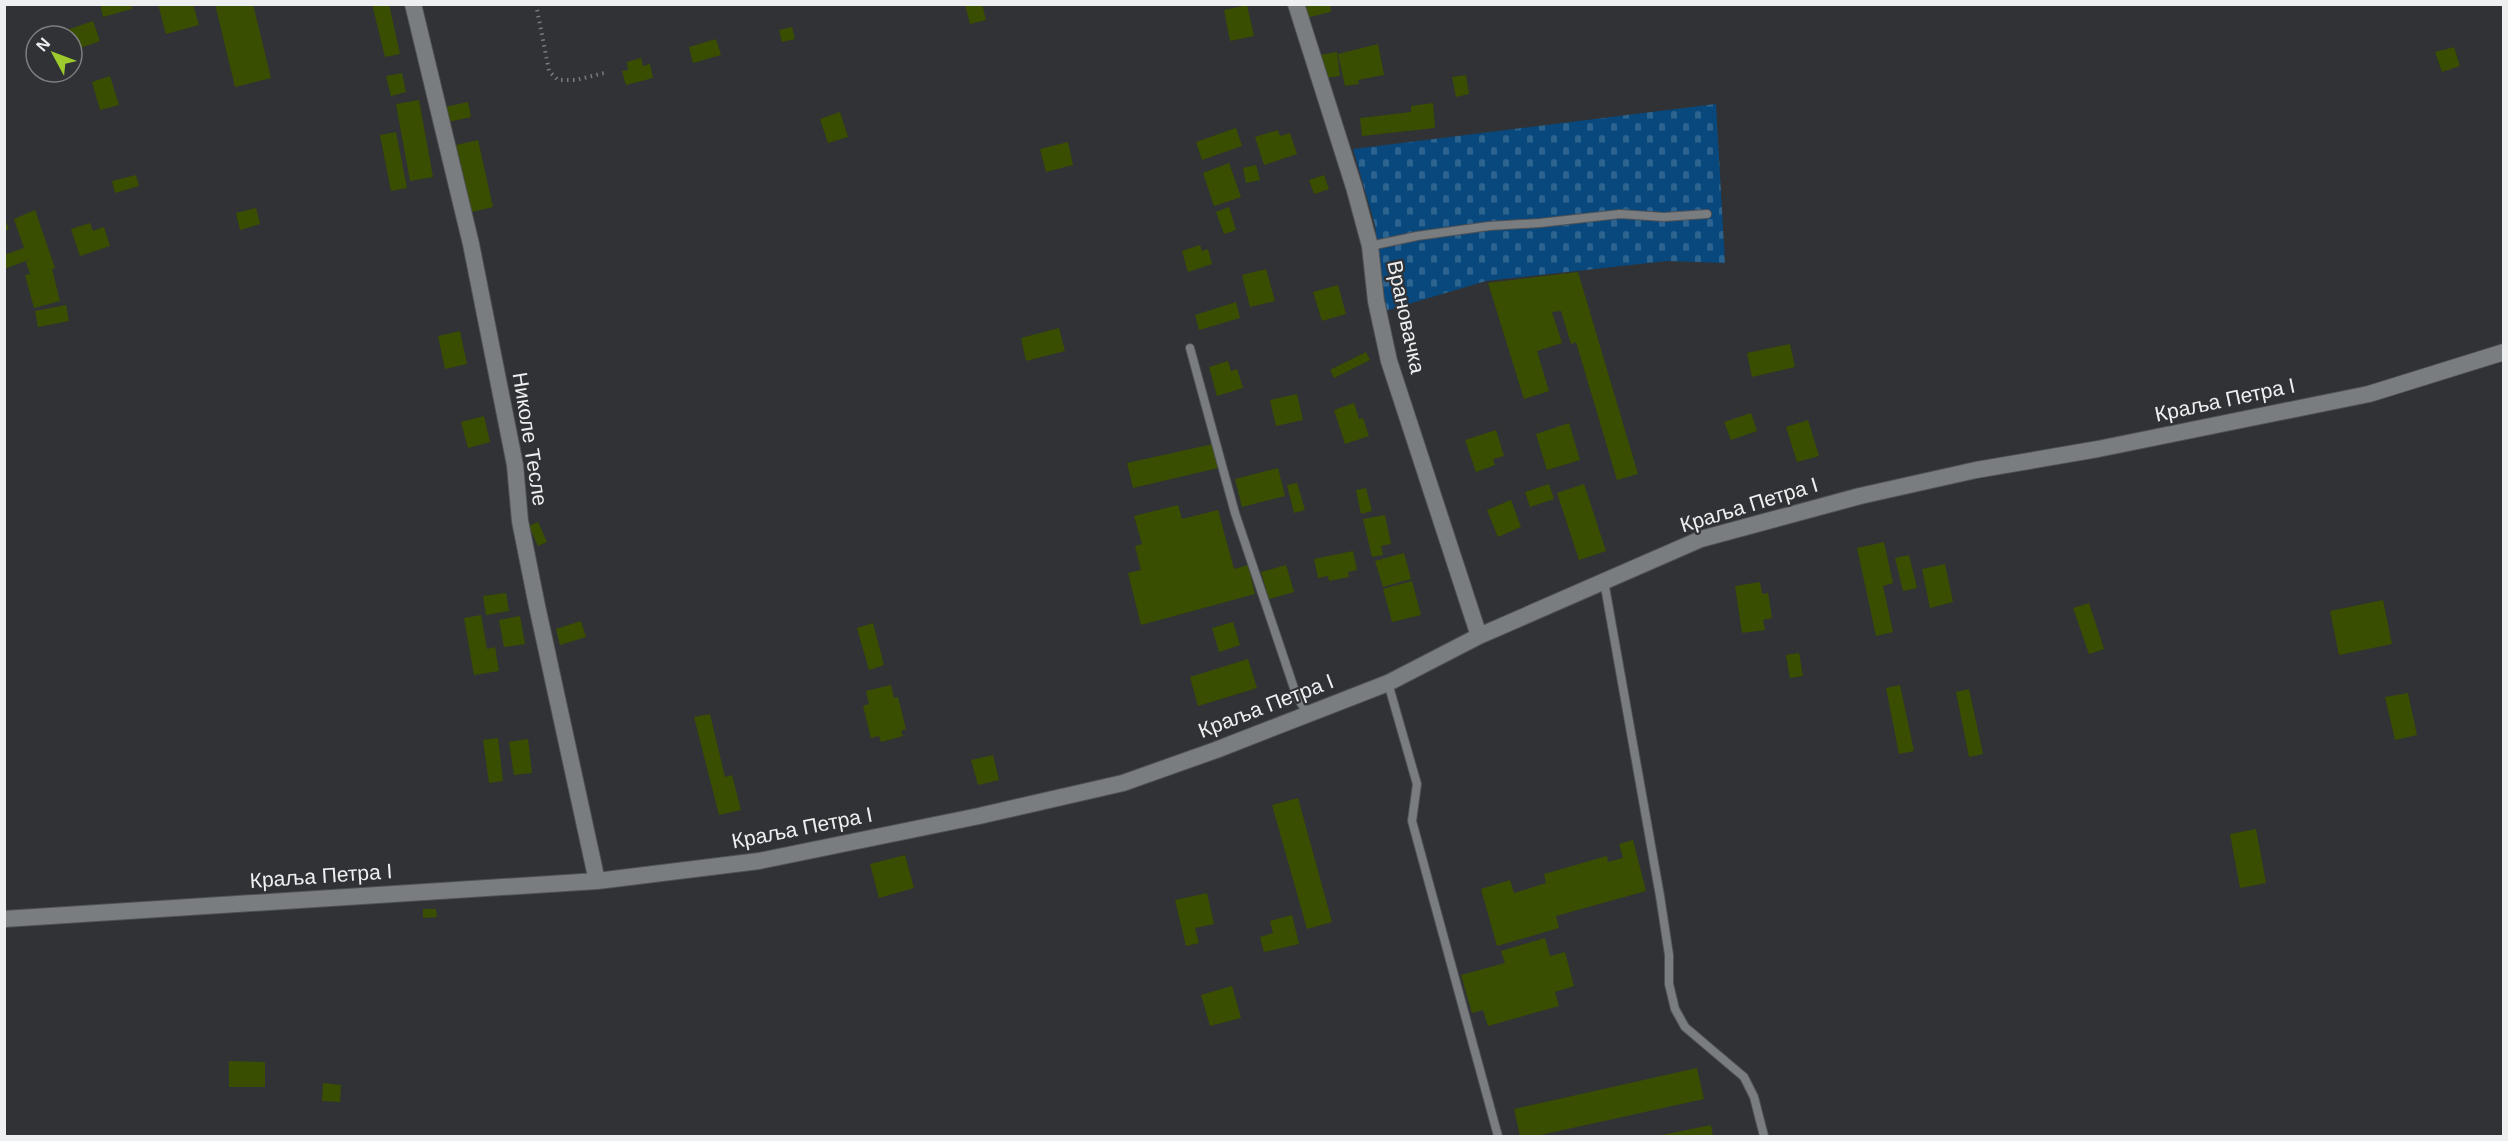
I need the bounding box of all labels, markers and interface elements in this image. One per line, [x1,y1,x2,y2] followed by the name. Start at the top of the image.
[24,24,84,84] north arrow
[33,35,53,54] text: N
[1383,258,1430,376] street label: Врановачка
[509,370,552,507] street label: Николе Тесле
[2153,373,2297,426] street label: Краља Петра I
[1677,473,1821,536] street label: Краља Петра I
[1195,669,1337,742] street label: Краља Петра I
[730,803,874,852] street label: Краља Петра I
[249,859,393,892] street label: Краља Петра I

